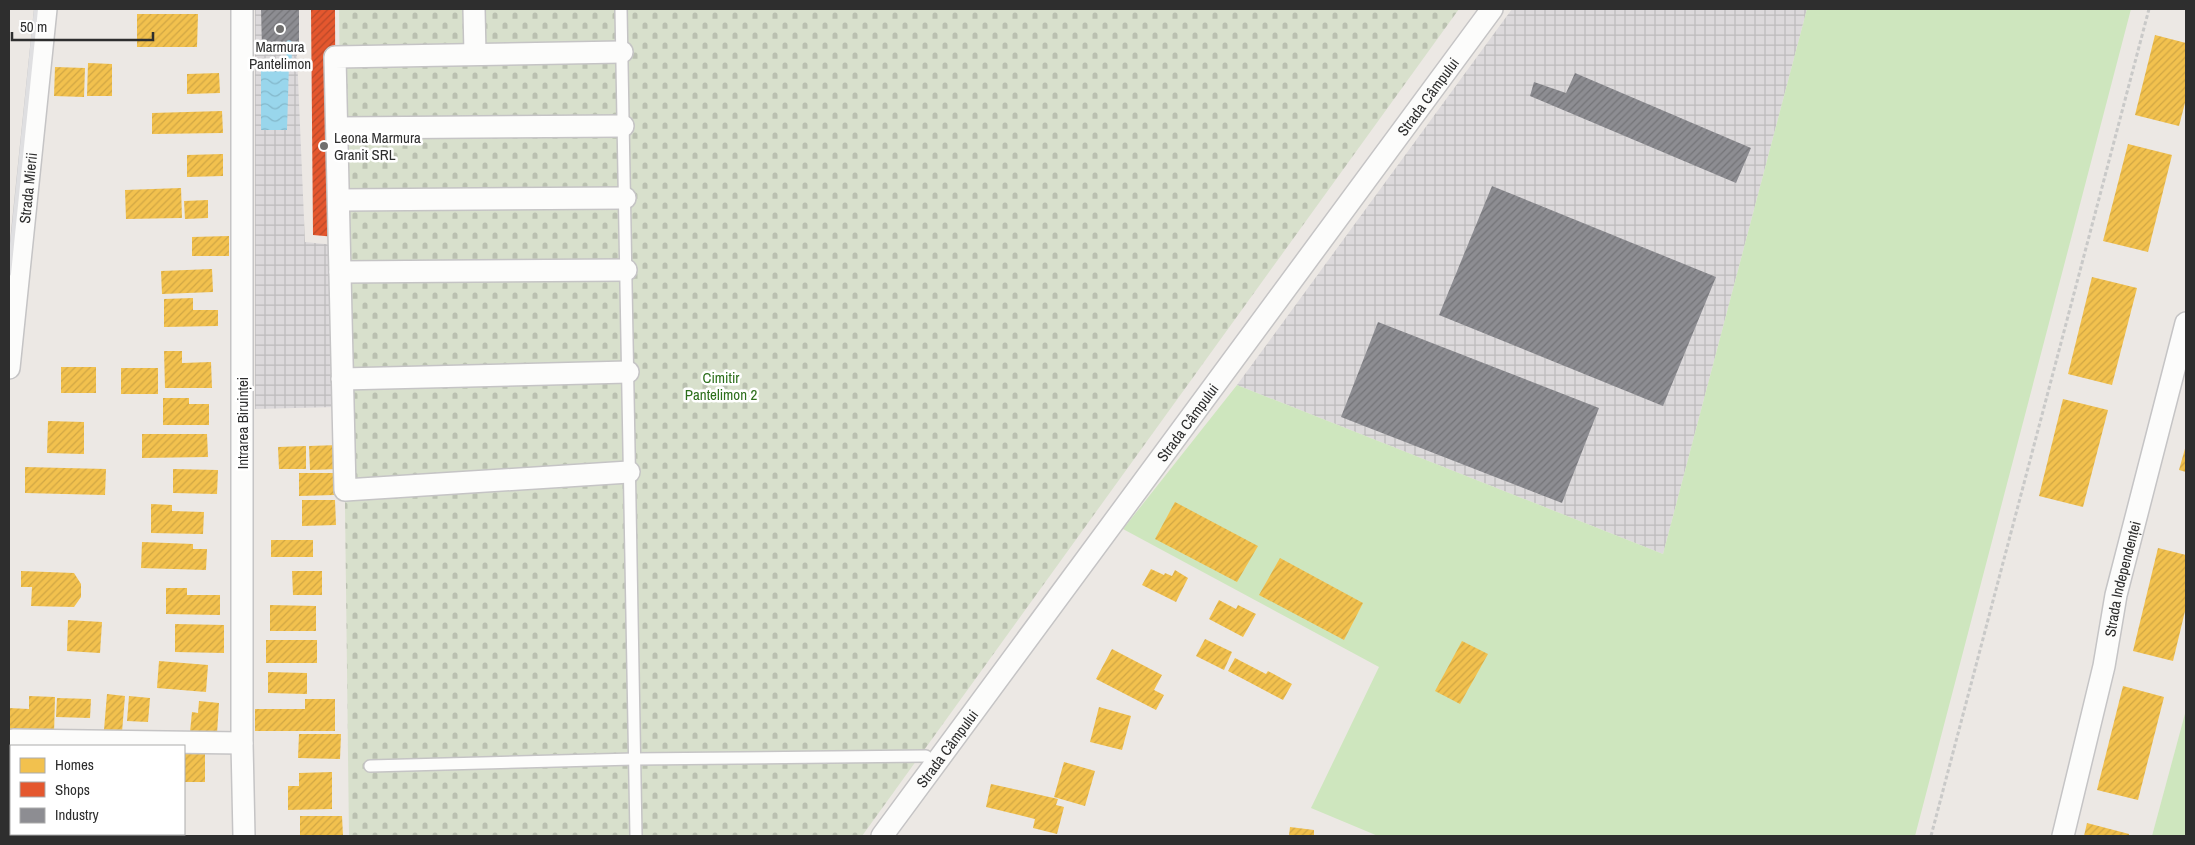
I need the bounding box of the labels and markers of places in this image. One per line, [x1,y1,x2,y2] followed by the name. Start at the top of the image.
[274,23,286,35] marker: Marmura Pantelimon
[249,36,311,74] place label: Marmura Pantelimon
[334,127,421,165] place label: Leona Marmura Granit SRL
[318,140,330,152] marker: Leona Marmura Granit SRL

